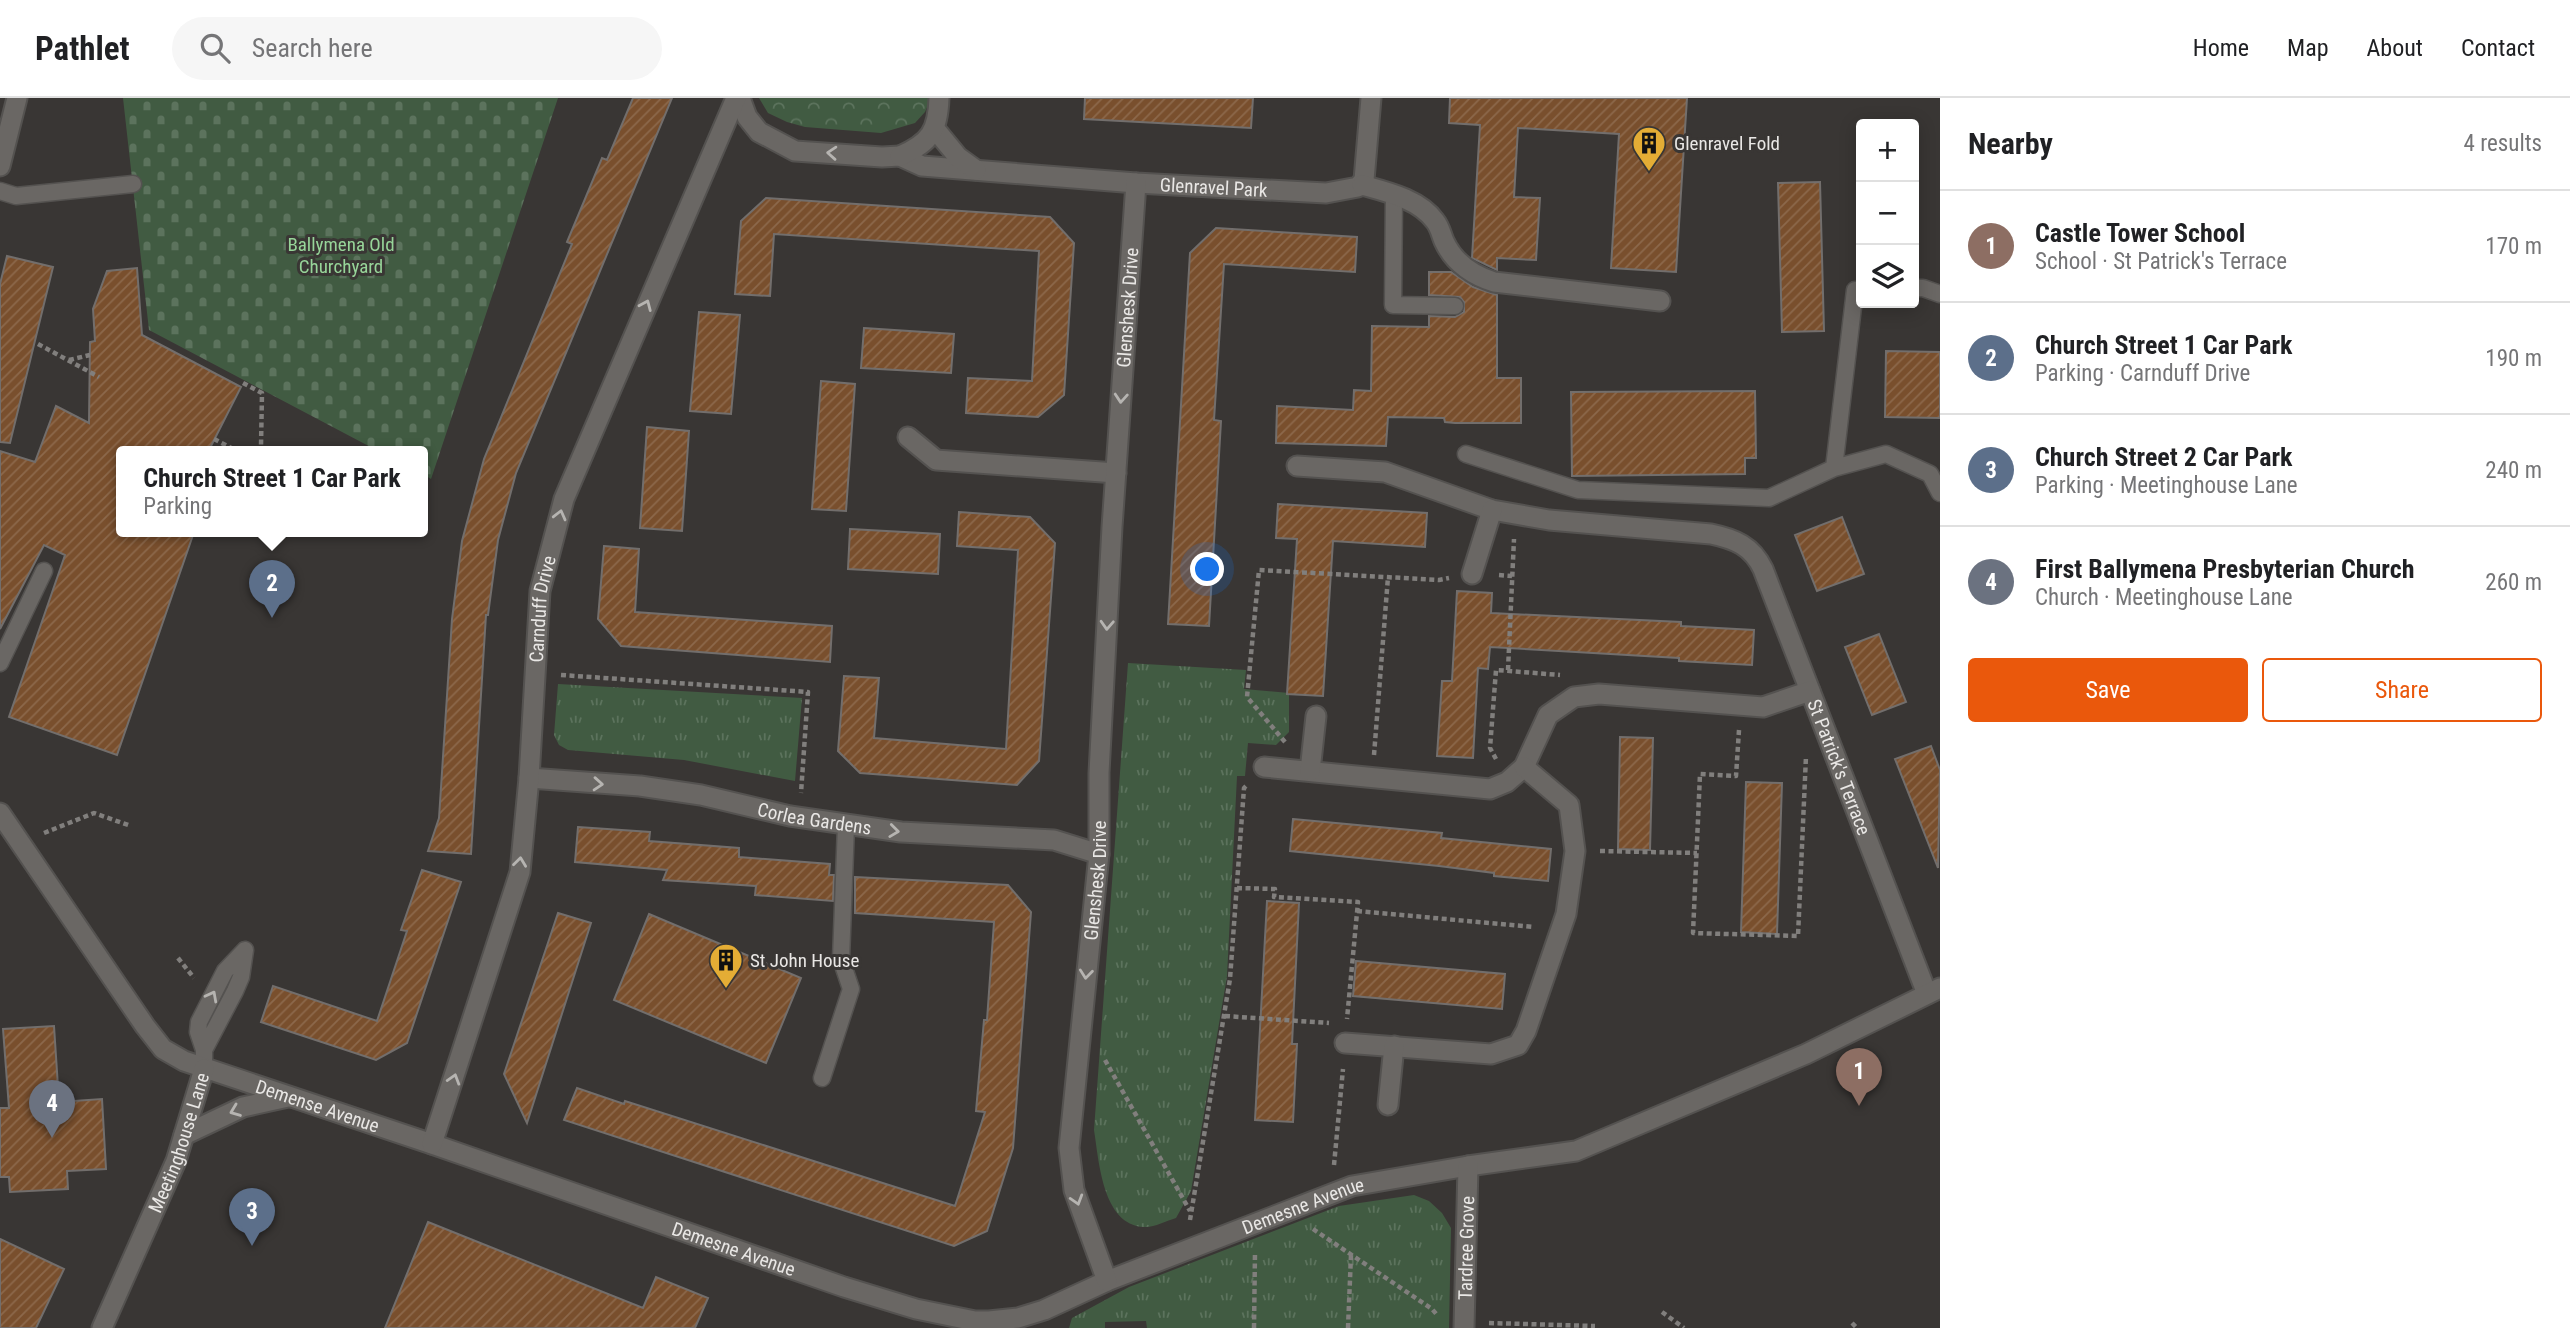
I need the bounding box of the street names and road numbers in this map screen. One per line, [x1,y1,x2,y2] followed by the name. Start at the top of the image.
[1159,173,1268,201] street label: Glenravel Park
[1112,247,1143,368] street label: Glenshesk Drive
[524,553,560,663] street label: Carnduff Drive
[1803,696,1876,838] street label: St Patrick's Terrace
[755,797,873,839] street label: Corlea Gardens
[1079,820,1111,941] street label: Glenshesk Drive
[143,1070,214,1216] street label: Meetinghouse Lane
[253,1074,382,1137] street label: Demense Avenue
[1239,1173,1366,1239] street label: Demesne Avenue
[1453,1196,1479,1300] street label: Tardree Grove
[669,1217,798,1281] street label: Demesne Avenue

